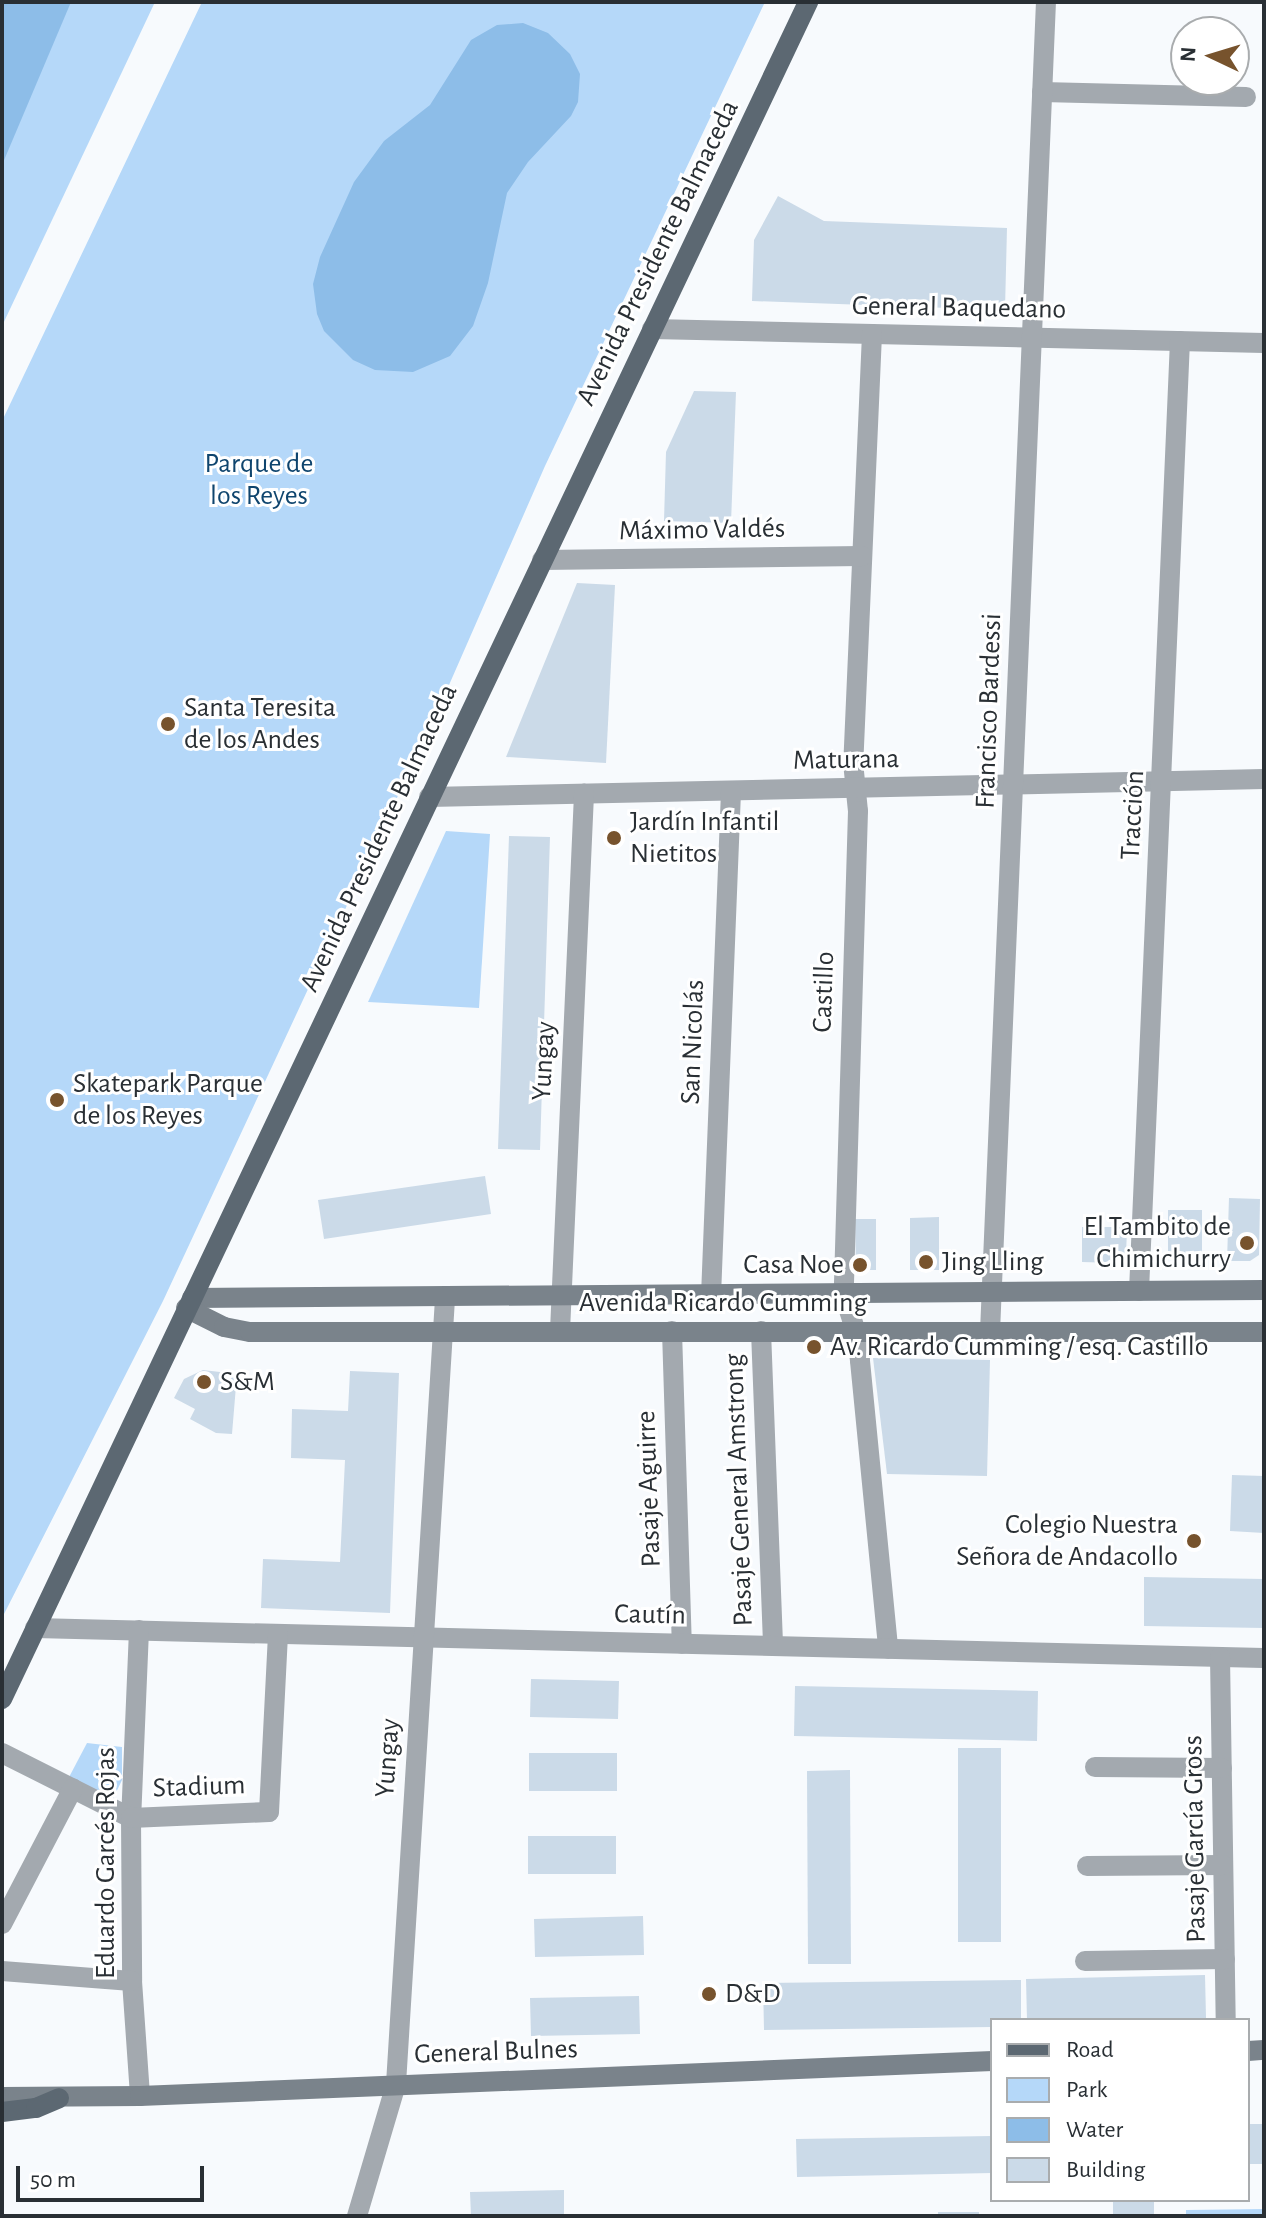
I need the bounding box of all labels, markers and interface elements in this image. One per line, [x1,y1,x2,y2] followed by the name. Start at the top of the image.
[1170,16,1250,96] north arrow
[1177,46,1200,63] text: N
[569,95,747,411] street label: Avenida Presidente Balmaceda
[851,289,1067,327] street label: General Baquedano
[205,447,313,513] park label: Parque de los Reyes
[619,512,785,548] street label: Máximo Valdés
[969,613,1009,809] street label: Francisco Bardessi
[293,679,465,997] street label: Avenida Presidente Balmaceda
[184,691,336,757] place label: Santa Teresita de los Andes
[159,715,177,733] marker: Santa Teresita de los Andes
[792,742,900,778] street label: Maturana
[1114,769,1152,861] street label: Tracción
[630,805,779,871] place label: Jardín Infantil Nietitos
[605,829,623,847] marker: Jardín Infantil Nietitos
[806,951,842,1033] street label: Castillo
[674,979,712,1105] street label: San Nicolás
[525,1021,563,1101] street label: Yungay
[73,1067,263,1133] place label: Skatepark Parque de los Reyes
[48,1091,66,1109] marker: Skatepark Parque de los Reyes
[1084,1210,1231,1276] place label: El Tambito de Chimichurry
[1238,1234,1256,1252] marker: El Tambito de Chimichurry
[942,1245,1044,1279] place label: Jing Lling
[743,1248,844,1282] place label: Casa Noe
[917,1253,935,1271] marker: Jing Lling
[851,1256,869,1274] marker: Casa Noe
[579,1286,867,1320] street label: Avenida Ricardo Cumming
[830,1330,1209,1364] place label: Av. Ricardo Cumming / esq. Castillo
[805,1338,823,1356] marker: Av. Ricardo Cumming / esq. Castillo
[717,1353,761,1627] street label: Pasaje General Amstrong
[220,1365,275,1399] place label: S&M
[195,1373,213,1391] marker: S&M
[629,1410,669,1568] street label: Pasaje Aguirre
[956,1508,1178,1574] place label: Colegio Nuestra Señora de Andacollo
[1185,1532,1203,1550] marker: Colegio Nuestra Señora de Andacollo
[614,1598,686,1632] street label: Cautín
[368,1717,408,1799] street label: Yungay
[1176,1735,1214,1943] street label: Pasaje García Gross
[89,1747,123,1979] street label: Eduardo Garcés Rojas
[152,1769,246,1805] street label: Stadium
[725,1977,781,2011] place label: D&D
[700,1985,718,2003] marker: D&D
[990,2018,1250,2202] legend
[414,2032,578,2072] street label: General Bulnes
[1066,2038,1114,2062] text: Road
[1066,2078,1107,2102] text: Park
[1066,2118,1123,2142] text: Water
[20,2150,208,2200] scale bar
[1066,2158,1145,2182] text: Building
[30,2168,76,2192] text: 50 m

